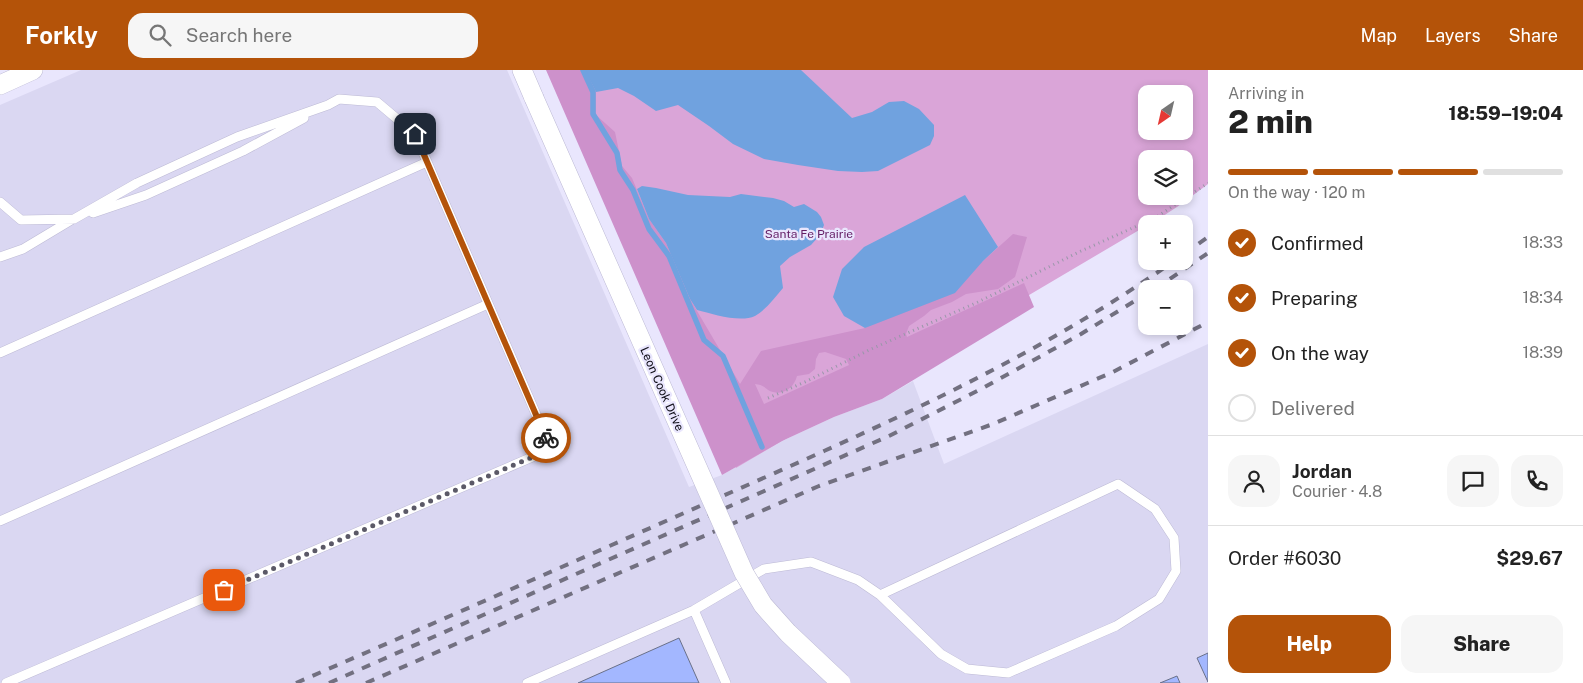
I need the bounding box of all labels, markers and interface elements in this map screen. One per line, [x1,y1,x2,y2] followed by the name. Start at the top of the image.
[128,13,478,58] search box
[25,21,98,49] text: Forkly
[146,21,174,49] icon: search
[186,24,292,46] text: Search here
[1361,25,1397,46] text: Map
[1425,25,1481,46] text: Layers
[1509,25,1558,46] text: Share
[1228,84,1304,103] text: Arriving in
[1138,85,1192,140] north arrow
[1138,85,1193,335] map controls
[1448,102,1563,124] text: 18:59–19:04
[1228,103,1313,140] text: 2 min
[394,113,436,155] pin
[401,120,429,148] icon: home
[1138,150,1193,205] button: layers
[1228,183,1365,202] text: On the way · 120 m
[1138,215,1193,270] button: +
[765,227,853,241] park label: Santa Fe Prairie
[1228,229,1256,257] icon: check
[1271,232,1364,254] text: Confirmed
[1522,233,1563,252] text: 18:33
[1138,280,1193,335] button: −
[1228,284,1256,312] icon: check
[1271,287,1358,309] text: Preparing
[1522,288,1563,307] text: 18:34
[1228,339,1256,367] icon: check
[1271,342,1369,364] text: On the way
[1523,343,1563,362] text: 18:39
[637,345,687,433] street label: Leon Cook Drive
[1271,397,1355,419] text: Delivered
[521,413,571,463] courier
[532,424,560,452] icon: bike
[1228,455,1280,507] button: person
[1447,455,1499,507] button: chat
[1511,455,1563,507] button: phone
[1292,460,1352,482] text: Jordan
[1292,482,1382,501] text: Courier · 4.8
[1228,547,1341,569] text: Order #6030
[1496,547,1563,569] text: $29.67
[203,569,245,611] pin
[210,576,238,604] icon: bag
[1228,615,1391,673] button: Help
[1401,615,1563,673] button: Share

